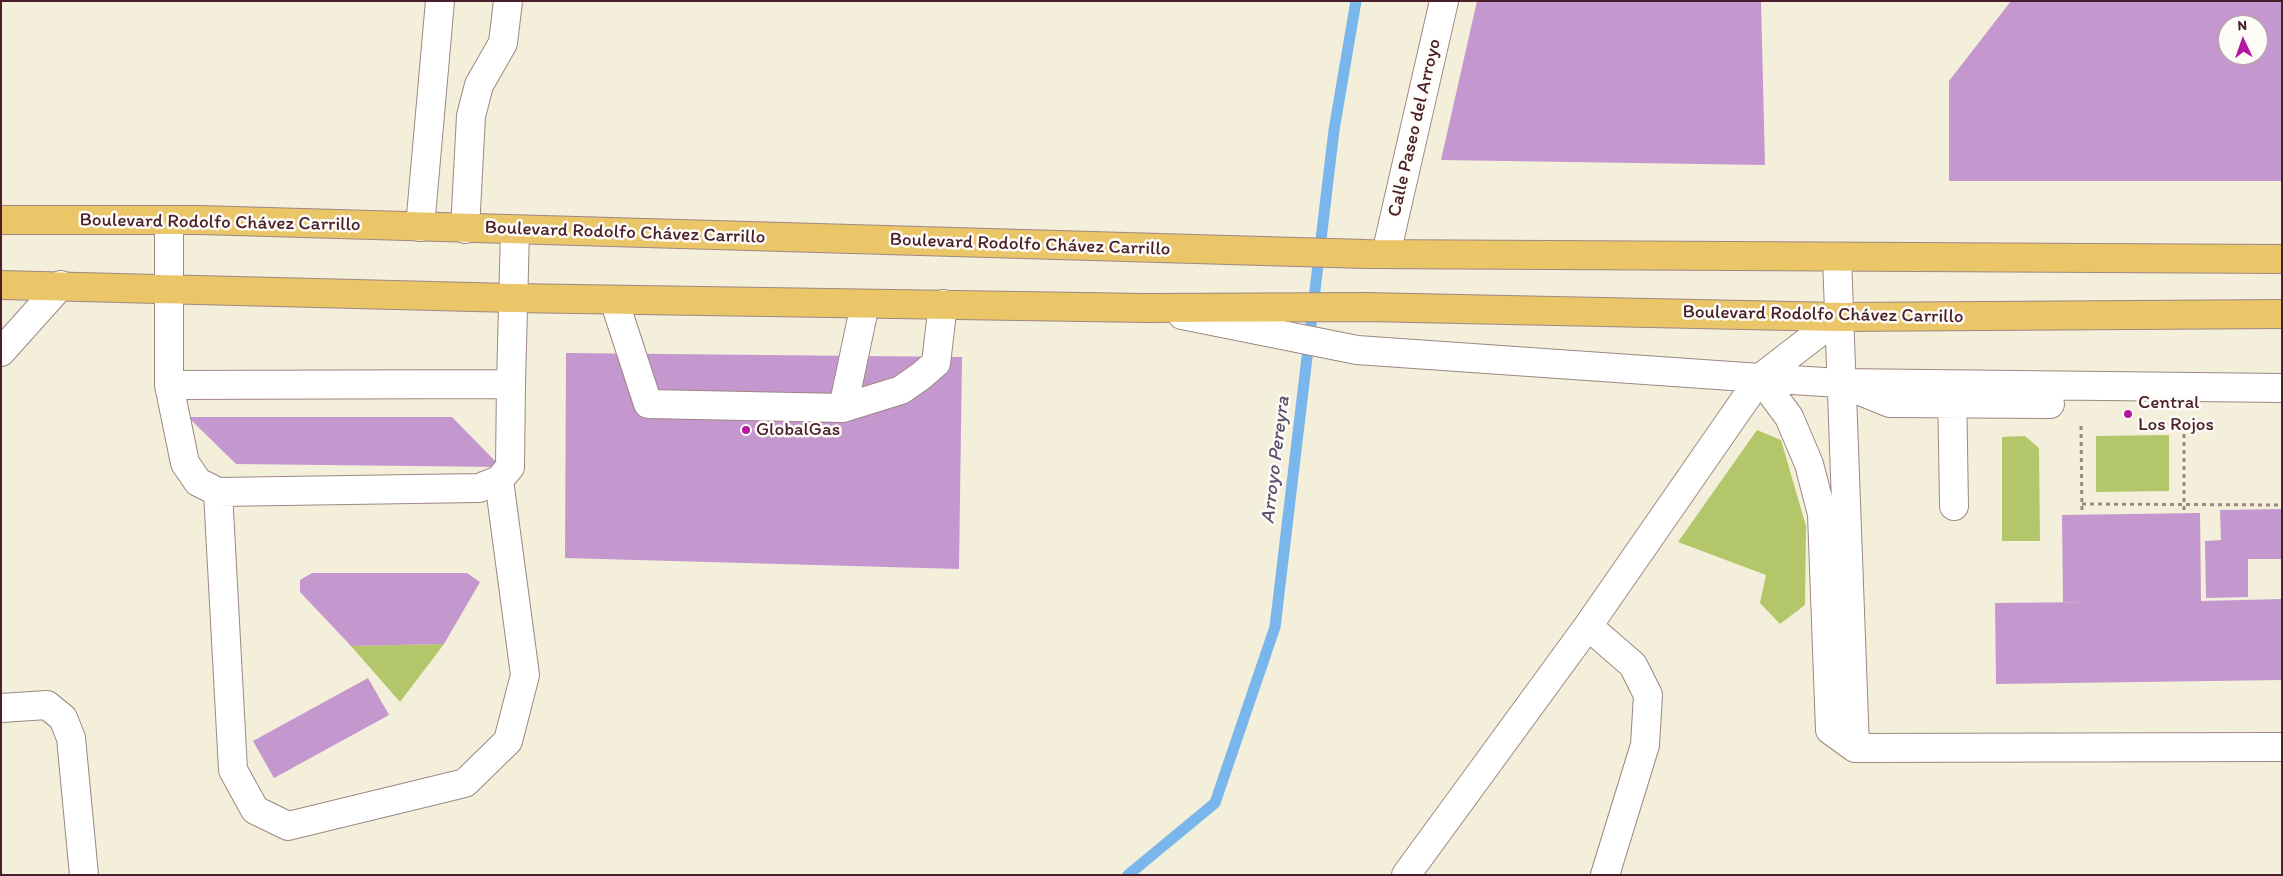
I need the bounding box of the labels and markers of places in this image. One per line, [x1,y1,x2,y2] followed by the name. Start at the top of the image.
[2138,392,2214,436] place label: Central Los Rojos
[2122,408,2134,420] marker: Central Los Rojos
[756,419,840,441] place label: GlobalGas
[740,424,752,436] marker: GlobalGas

